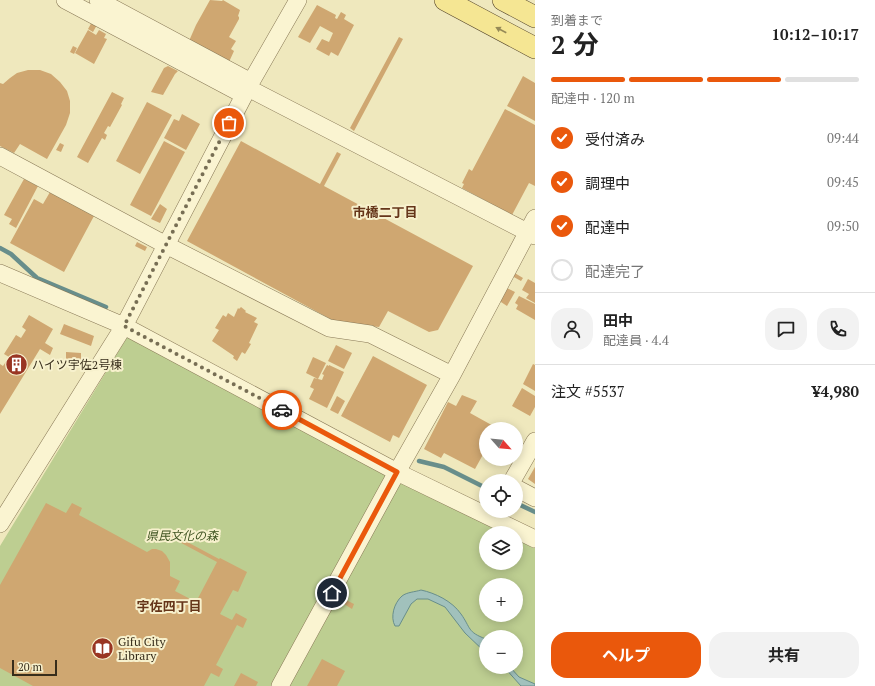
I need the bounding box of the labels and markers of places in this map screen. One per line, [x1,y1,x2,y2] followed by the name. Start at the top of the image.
[212,106,246,140] pin
[4,352,30,378] building icon: ハイツ宇佐2号棟
[32,357,122,372] place label: ハイツ宇佐2号棟
[315,576,349,610] pin
[118,634,167,663] place label: Gifu City Library
[90,636,116,662] library icon: Gifu City Library

